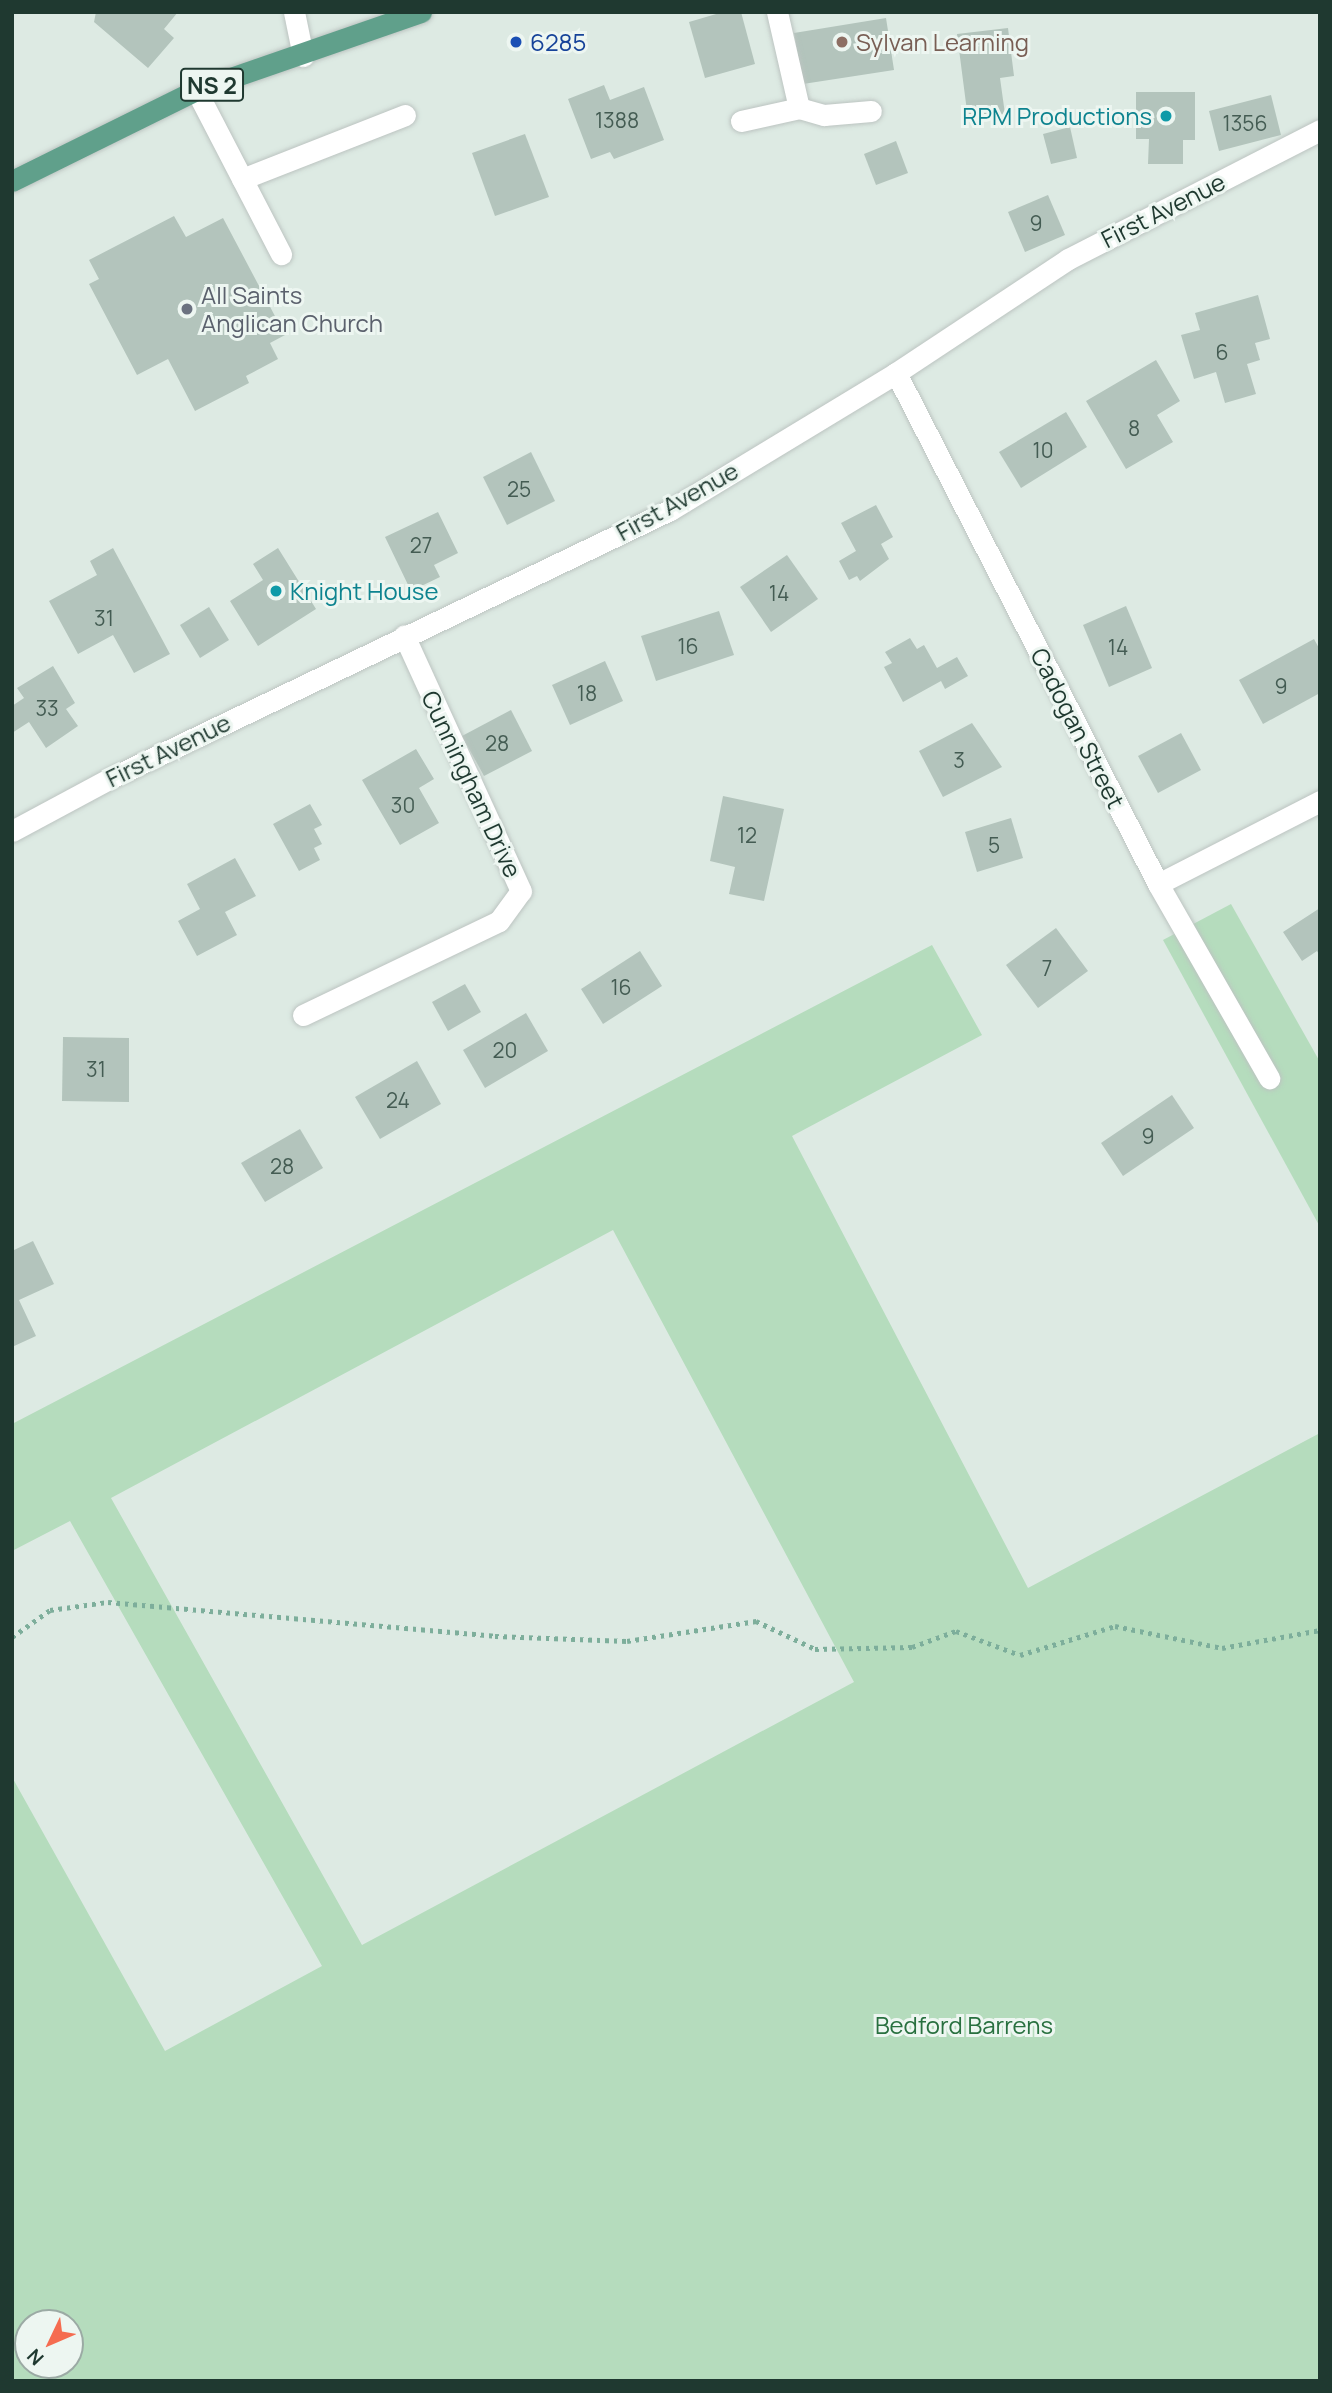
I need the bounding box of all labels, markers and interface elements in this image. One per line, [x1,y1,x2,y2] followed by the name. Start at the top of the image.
[530,28,586,56] place label: 6285
[856,28,1029,56] place label: Sylvan Learning
[508,34,524,50] marker: 6285
[834,34,850,50] marker: Sylvan Learning
[179,66,245,104] road number: NS 2
[962,102,1152,130] place label: RPM Productions
[595,107,639,133] house number: 1388
[1158,108,1174,124] marker: RPM Productions
[1223,110,1267,136] house number: 1356
[1096,167,1230,253] street label: First Avenue
[1029,210,1043,236] house number: 9
[201,281,383,337] place label: All Saints Anglican Church
[179,301,195,317] marker: All Saints Anglican Church
[1215,339,1229,365] house number: 6
[1128,415,1140,441] house number: 8
[1033,437,1053,463] house number: 10
[611,456,743,546] street label: First Avenue
[507,476,531,502] house number: 25
[410,532,432,558] house number: 27
[290,577,438,605] place label: Knight House
[769,580,789,606] house number: 14
[268,583,284,599] marker: Knight House
[94,605,114,631] house number: 31
[677,633,699,659] house number: 16
[1108,634,1128,660] house number: 14
[1025,643,1131,813] street label: Cadogan Street
[1274,673,1288,699] house number: 9
[577,680,597,706] house number: 18
[416,686,528,882] street label: Cunningham Drive
[35,695,59,721] house number: 33
[101,707,235,793] street label: First Avenue
[485,730,509,756] house number: 28
[953,747,965,773] house number: 3
[391,792,415,818] house number: 30
[737,822,757,848] house number: 12
[988,832,1000,858] house number: 5
[1042,955,1052,981] house number: 7
[610,974,632,1000] house number: 16
[493,1037,517,1063] house number: 20
[86,1056,106,1082] house number: 31
[386,1087,410,1113] house number: 24
[1141,1123,1155,1149] house number: 9
[270,1153,294,1179] house number: 28
[875,2011,1053,2039] park label: Bedford Barrens
[14,2309,84,2379] north arrow
[21,2343,49,2371] text: N

